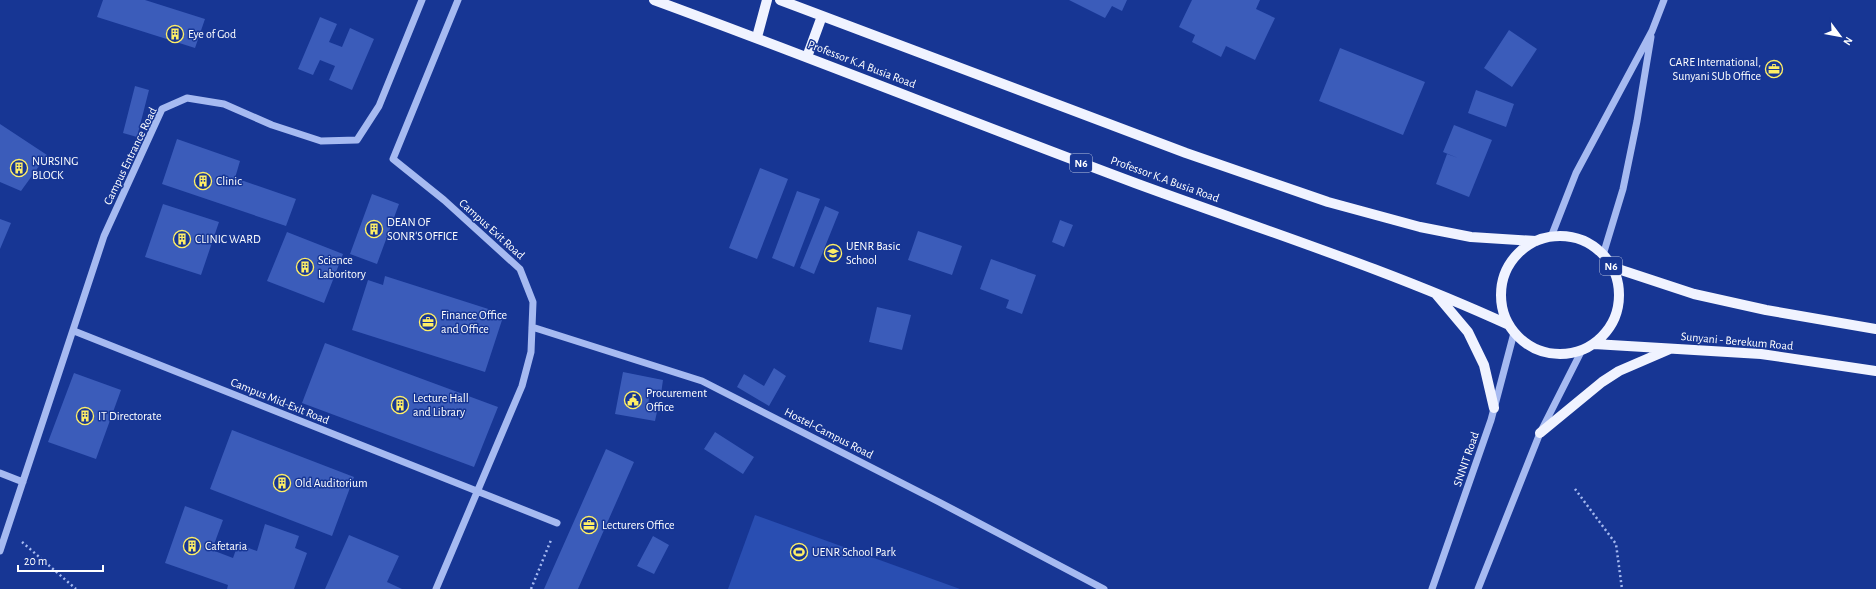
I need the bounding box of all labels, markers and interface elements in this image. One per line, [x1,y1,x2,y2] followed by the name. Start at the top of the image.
[1820,16,1860,56] north arrow
[165,24,185,44] building icon: Eye of God
[188,28,236,41] place label: Eye of God
[1841,35,1855,47] text: N
[806,38,918,90] street label: Professor K.A Busia Road
[1669,56,1761,83] place label: CARE International, Sunyani SUb Office
[1764,59,1784,79] office icon: CARE International, Sunyani SUb Office
[101,105,159,207] street label: Campus Entrance Road
[1070,154,1092,172] road number: N6
[1109,154,1221,204] street label: Professor K.A Busia Road
[32,155,78,181] place label: NURSING BLOCK
[9,158,29,178] building icon: NURSING BLOCK
[193,171,213,191] building icon: Clinic
[216,175,242,187] place label: Clinic
[457,197,527,261] street label: Campus Exit Road
[387,216,458,242] place label: DEAN OF SONR'S OFFICE
[364,219,384,239] building icon: DEAN OF SONR'S OFFICE
[172,229,192,249] building icon: CLINIC WARD
[195,233,261,245] place label: CLINIC WARD
[846,240,900,266] place label: UENR Basic School
[823,243,843,263] school or university icon: UENR Basic School
[318,254,366,281] place label: Science Laboritory
[295,257,315,277] building icon: Science Laboritory
[1600,257,1622,275] road number: N6
[441,309,507,335] place label: Finance Office and Office
[418,312,438,332] office icon: Finance Office and Office
[1680,330,1794,353] street label: Sunyani - Berekum Road
[229,376,331,426] street label: Campus Mid-Exit Road
[646,387,707,413] place label: Procurement Office
[623,390,643,410] public building icon: Procurement Office
[413,392,469,419] place label: Lecture Hall and Library
[390,395,410,415] building icon: Lecture Hall and Library
[783,405,875,461] street label: Hostel-Campus Road
[75,406,95,426] building icon: IT Directorate
[98,410,162,422] place label: IT Directorate
[1451,430,1481,488] street label: SNNIT Road
[272,473,292,493] building icon: Old Auditorium
[295,477,368,489] place label: Old Auditorium
[579,515,599,535] office icon: Lecturers Office
[602,519,675,531] place label: Lecturers Office
[182,536,202,556] building icon: Cafetaria
[205,540,248,552] place label: Cafetaria
[789,542,809,562] sports icon: UENR School Park
[812,546,896,558] place label: UENR School Park
[18,547,103,573] scale bar
[24,555,47,567] text: 20 m

